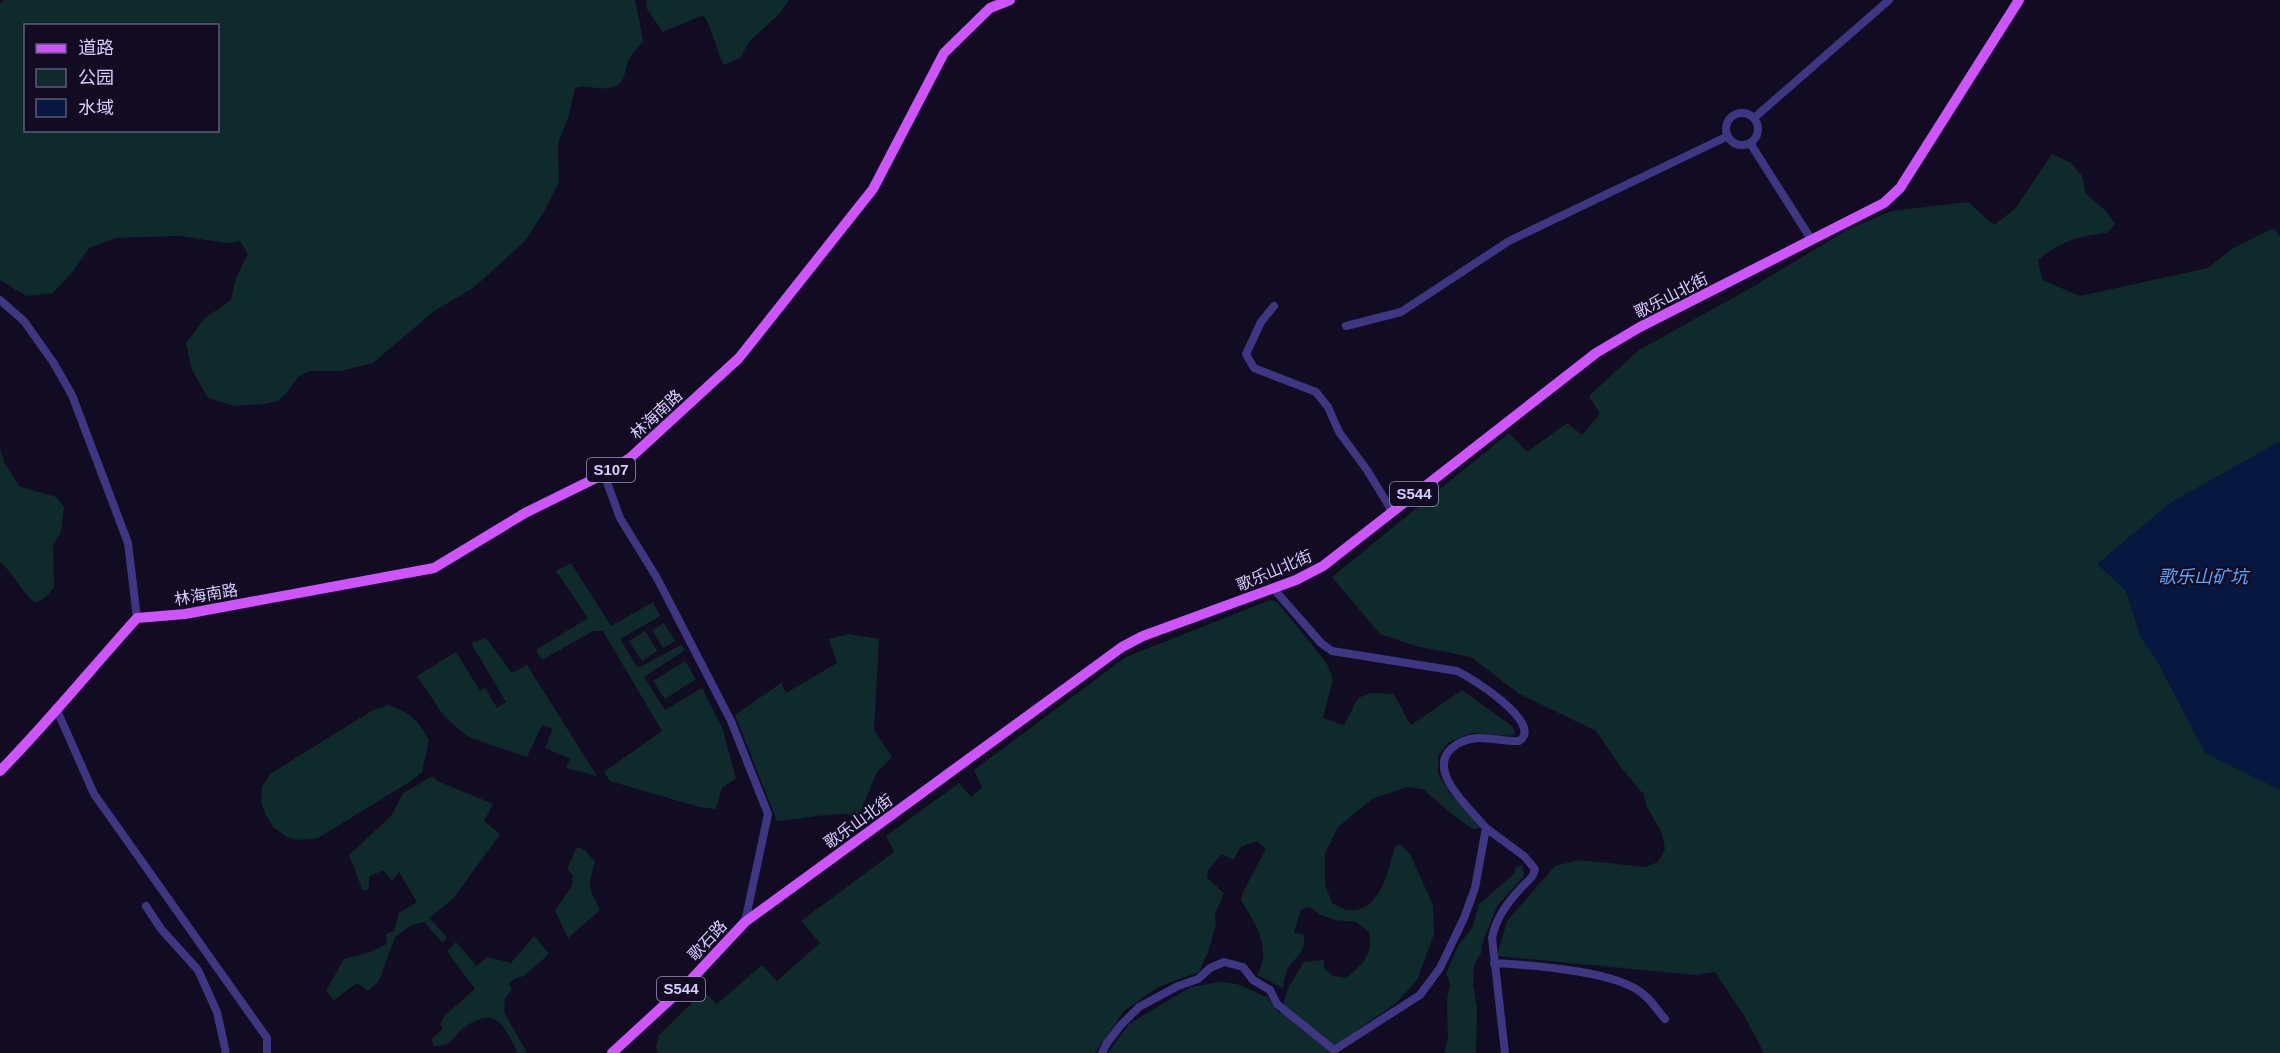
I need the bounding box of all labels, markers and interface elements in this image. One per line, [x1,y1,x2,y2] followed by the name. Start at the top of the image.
[24,24,219,132] legend
[78,38,114,58] text: 道路
[78,68,114,88] text: 公园
[78,98,114,118] text: 水域
[1632,270,1711,321] street label: 歌乐山北街
[627,386,686,442] street label: 林海南路
[587,458,635,482] road number: S107
[1390,482,1438,506] road number: S544
[1234,547,1314,594] street label: 歌乐山北街
[2158,567,2251,587] water label: 歌乐山矿坑
[173,581,239,608] street label: 林海南路
[821,791,896,852] street label: 歌乐山北街
[685,917,730,964] street label: 歌石路
[657,977,705,1001] road number: S544

